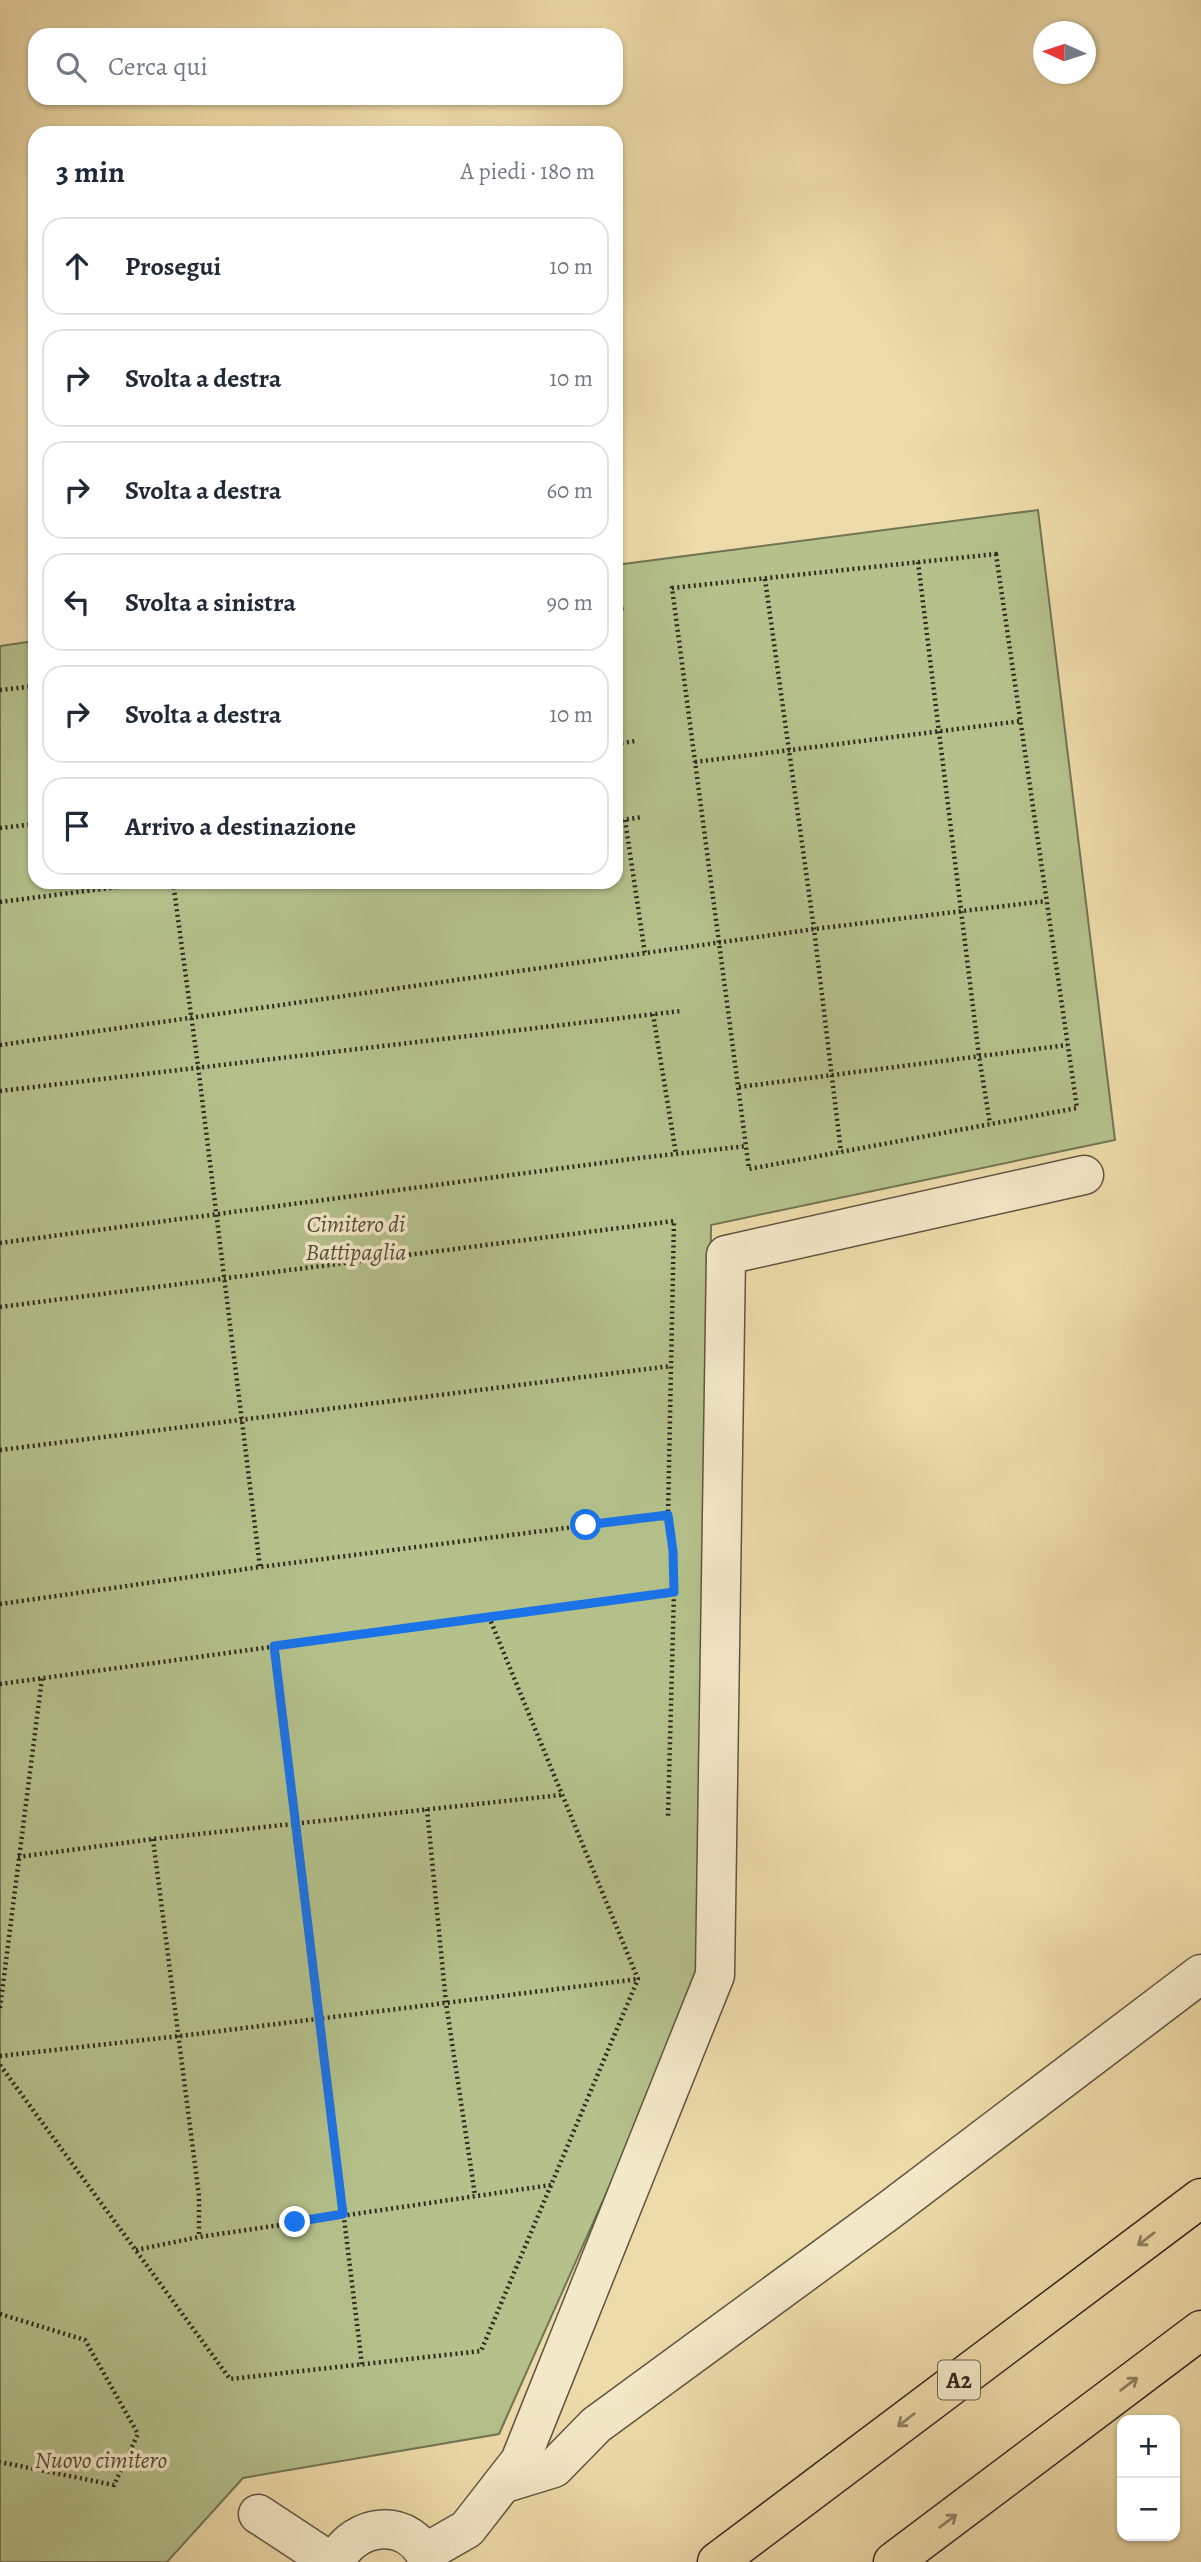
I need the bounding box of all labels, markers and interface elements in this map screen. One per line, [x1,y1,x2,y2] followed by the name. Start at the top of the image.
[1033,21,1096,84] north arrow
[28,28,623,105] search box
[52,48,90,86] icon: search
[108,49,208,84] text: Cerca qui
[56,152,125,192] text: 3 min
[461,156,595,187] text: A piedi · 180 m
[58,247,96,285] icon: ahead
[125,249,221,284] text: Prosegui
[549,251,593,282] text: 10 m
[58,359,96,397] icon: right
[125,361,282,396] text: Svolta a destra
[549,363,593,394] text: 10 m
[58,471,96,509] icon: right
[125,473,282,508] text: Svolta a destra
[546,475,593,506] text: 60 m
[58,583,96,621] icon: left
[125,585,296,620] text: Svolta a sinistra
[547,587,593,618] text: 90 m
[58,695,96,733] icon: right
[125,697,282,732] text: Svolta a destra
[549,699,593,730] text: 10 m
[58,807,96,845] icon: arrive
[125,809,356,844] text: Arrivo a destinazione
[306,1208,406,1268] park label: Cimitero di Battipaglia
[570,1509,601,1540] route start
[279,2206,310,2237] route end
[1137,2231,1156,2246] one-way arrow
[938,2360,980,2400] road number: A2
[1120,2377,1139,2392] one-way arrow
[897,2412,916,2427] one-way arrow
[1117,2415,1180,2541] map controls
[1117,2415,1180,2478] button: +
[35,2444,167,2476] park label: Nuovo cimitero
[1117,2478,1180,2541] button: −
[938,2514,957,2529] one-way arrow

